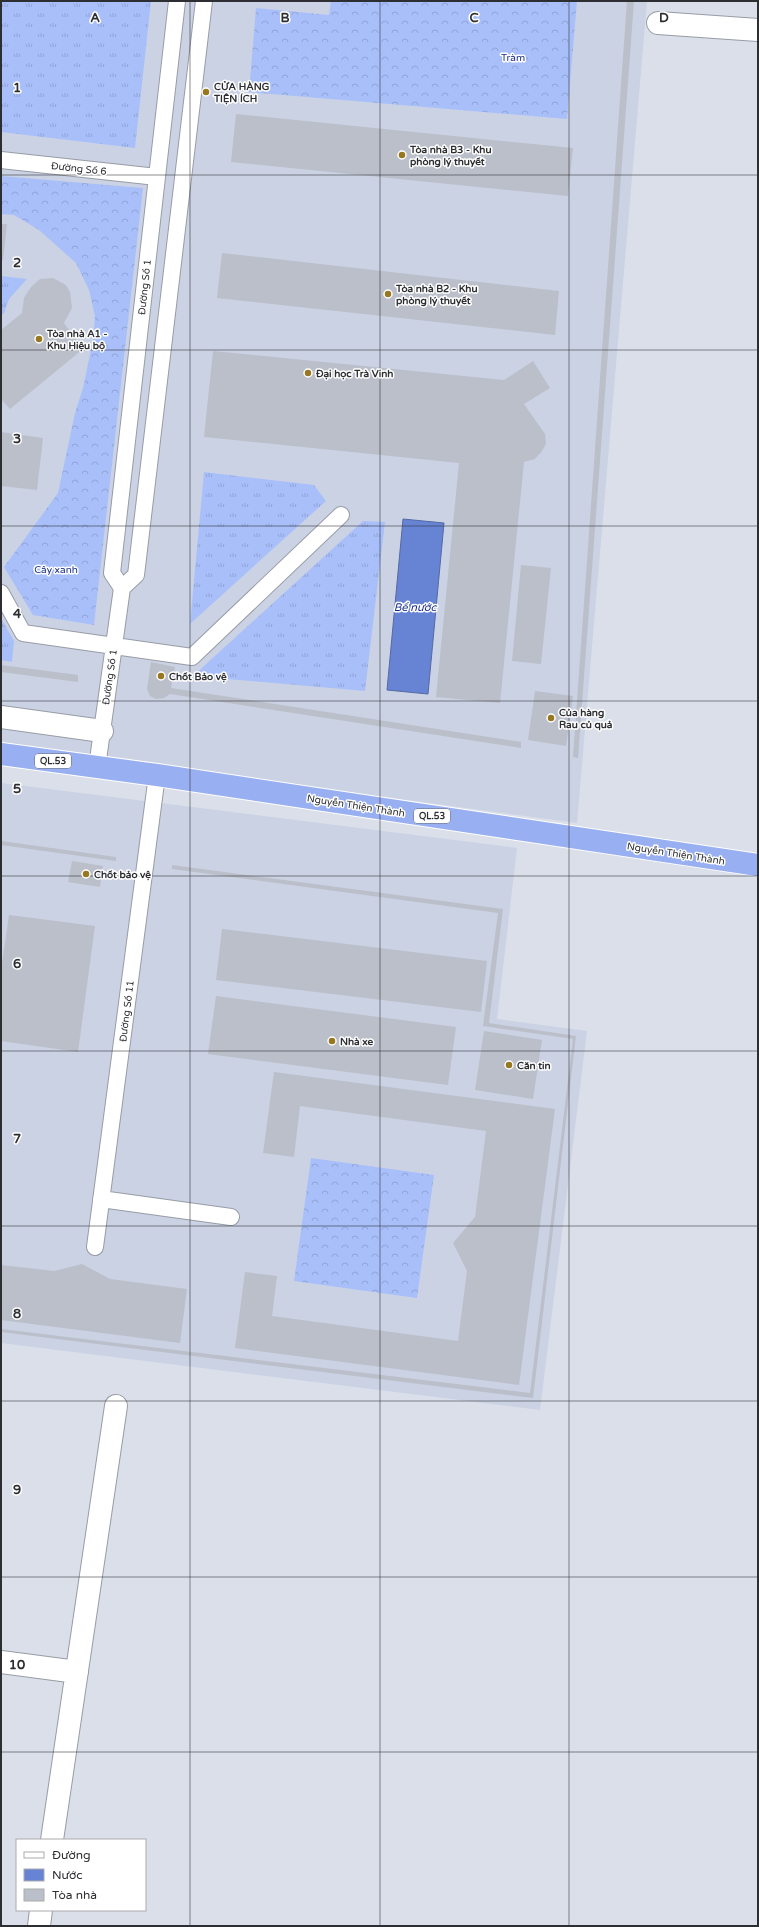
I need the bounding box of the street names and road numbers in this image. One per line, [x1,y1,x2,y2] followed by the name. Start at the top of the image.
[50,160,107,178] street label: Đường Số 6
[136,259,154,316] street label: Đường Số 1
[100,649,120,706] street label: Đường Số 1
[35,754,71,768] road number: QL.53
[306,792,406,820] street label: Nguyễn Thiện Thành
[414,809,450,823] road number: QL.53
[626,840,726,868] street label: Nguyễn Thiện Thành
[117,980,137,1043] street label: Đường Số 11

